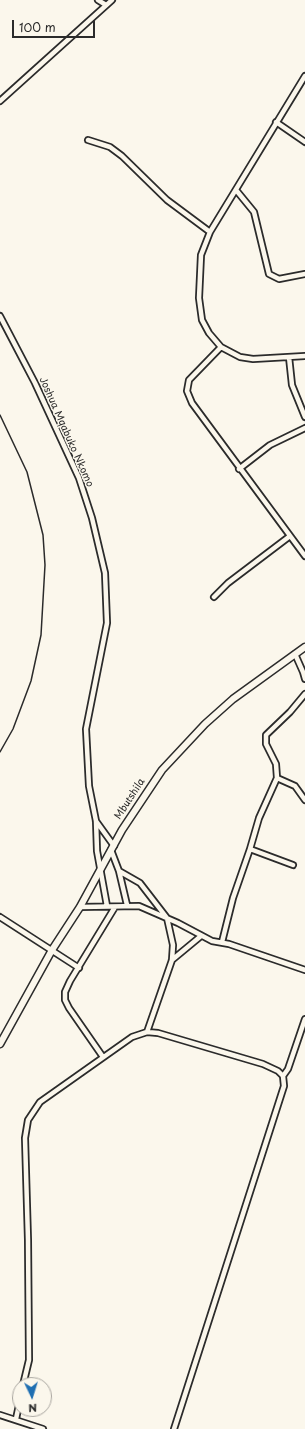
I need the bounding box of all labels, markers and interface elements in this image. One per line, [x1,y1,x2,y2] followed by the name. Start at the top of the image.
[14,12,97,38] scale bar
[19,18,56,36] text: 100 m
[36,375,96,489] street label: Joshua Mqabuko Nkomo
[112,776,148,822] street label: Mbutshila
[12,1377,52,1417] north arrow
[28,1400,38,1417] text: N

